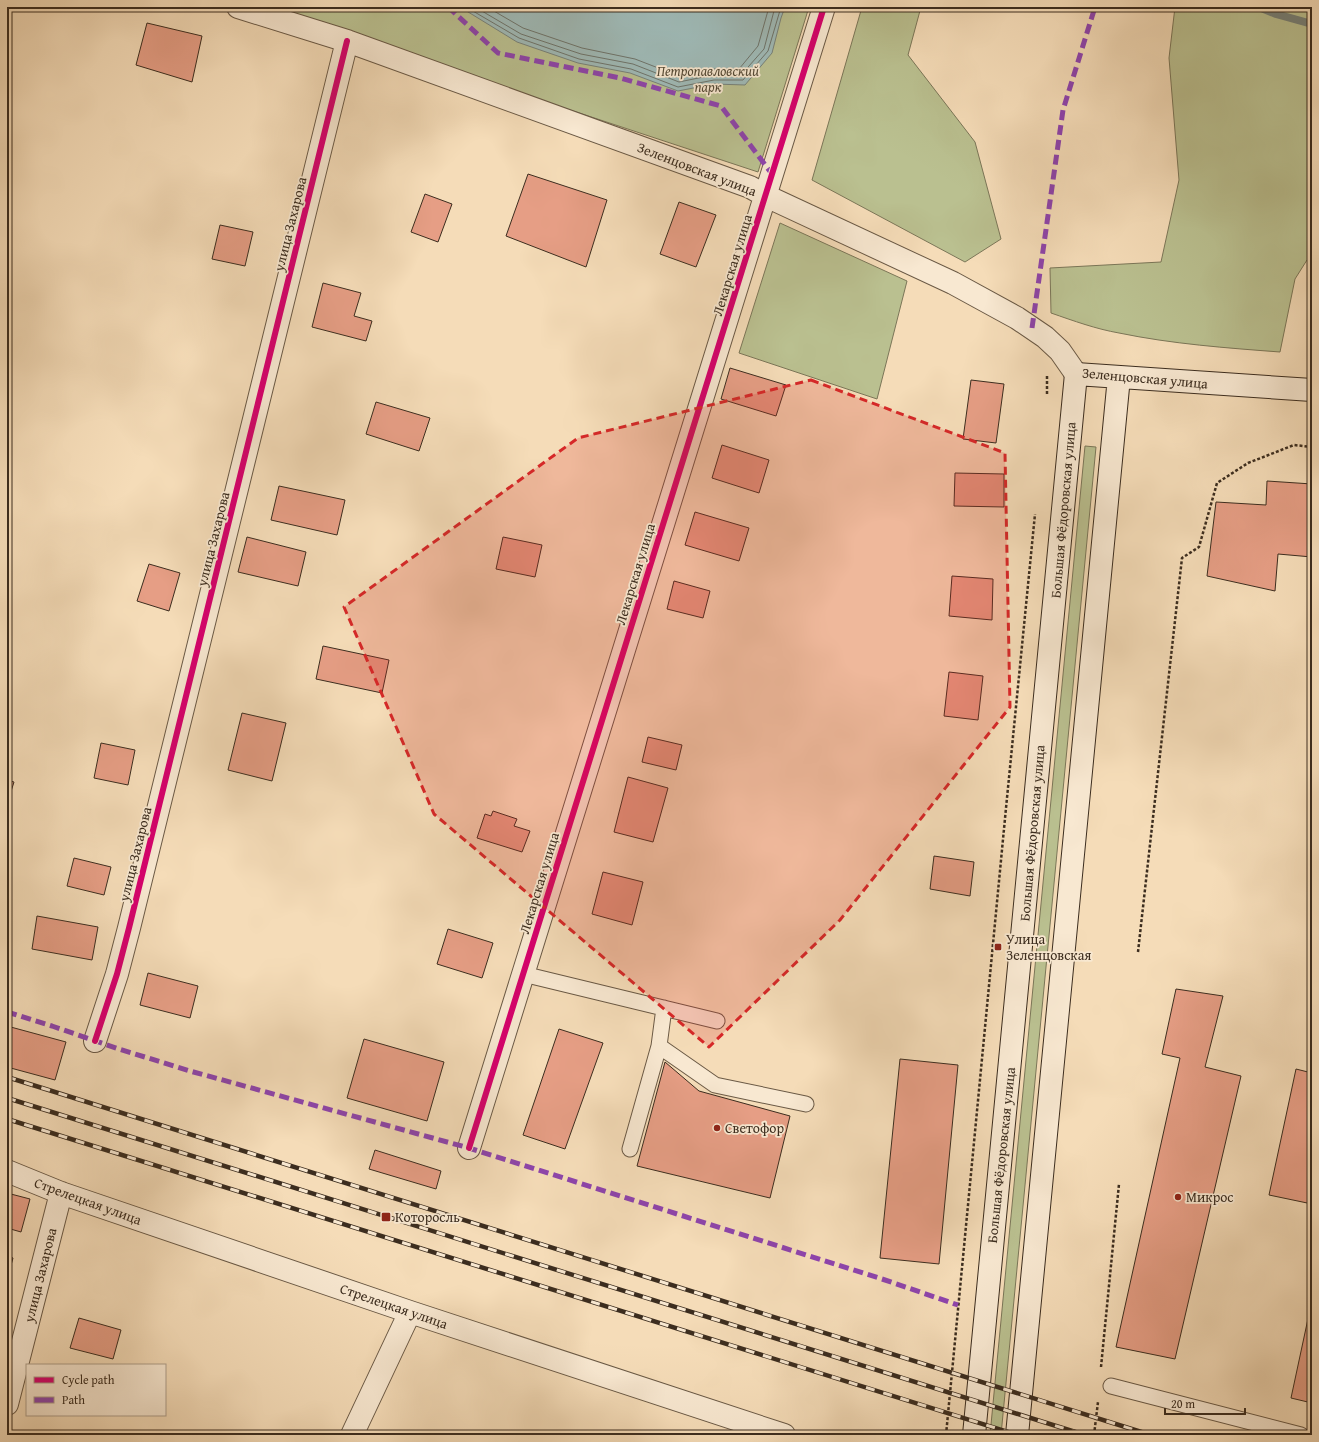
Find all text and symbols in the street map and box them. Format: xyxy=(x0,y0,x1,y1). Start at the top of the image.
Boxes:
park label: Петропавловский парк xyxy=(657,61,759,97)
street label: Зеленцовская улица xyxy=(634,137,760,201)
street label: улица Захарова xyxy=(268,174,311,274)
street label: Лекарская улица xyxy=(707,211,757,318)
street label: Зеленцовская улица xyxy=(1081,363,1209,393)
street label: Большая Фёдоровская улица xyxy=(1045,421,1081,599)
street label: улица Захарова xyxy=(191,489,234,589)
street label: Лекарская улица xyxy=(610,520,660,627)
street label: Большая Фёдоровская улица xyxy=(1014,744,1050,922)
street label: улица Захарова xyxy=(113,804,156,904)
street label: Лекарская улица xyxy=(514,829,564,936)
place label: Улица Зеленцовская xyxy=(1006,929,1091,965)
marker: Улица Зеленцовская xyxy=(993,942,1003,952)
street label: Большая Фёдоровская улица xyxy=(982,1066,1020,1244)
place label: Светофор xyxy=(725,1118,784,1138)
marker: Светофор xyxy=(712,1123,722,1133)
street label: Стрелецкая улица xyxy=(32,1172,145,1230)
place label: Микрос xyxy=(1186,1187,1234,1207)
marker: Микрос xyxy=(1173,1192,1183,1202)
place label: Которосль xyxy=(395,1207,460,1227)
marker: Которосль xyxy=(380,1211,392,1223)
street label: улица Захарова xyxy=(18,1225,61,1325)
street label: Стрелецкая улица xyxy=(337,1278,451,1334)
legend xyxy=(26,1364,166,1416)
text: Cycle path xyxy=(62,1371,115,1388)
scale bar xyxy=(1165,1390,1245,1416)
text: Path xyxy=(62,1391,85,1408)
text: 20 m xyxy=(1171,1395,1195,1412)

